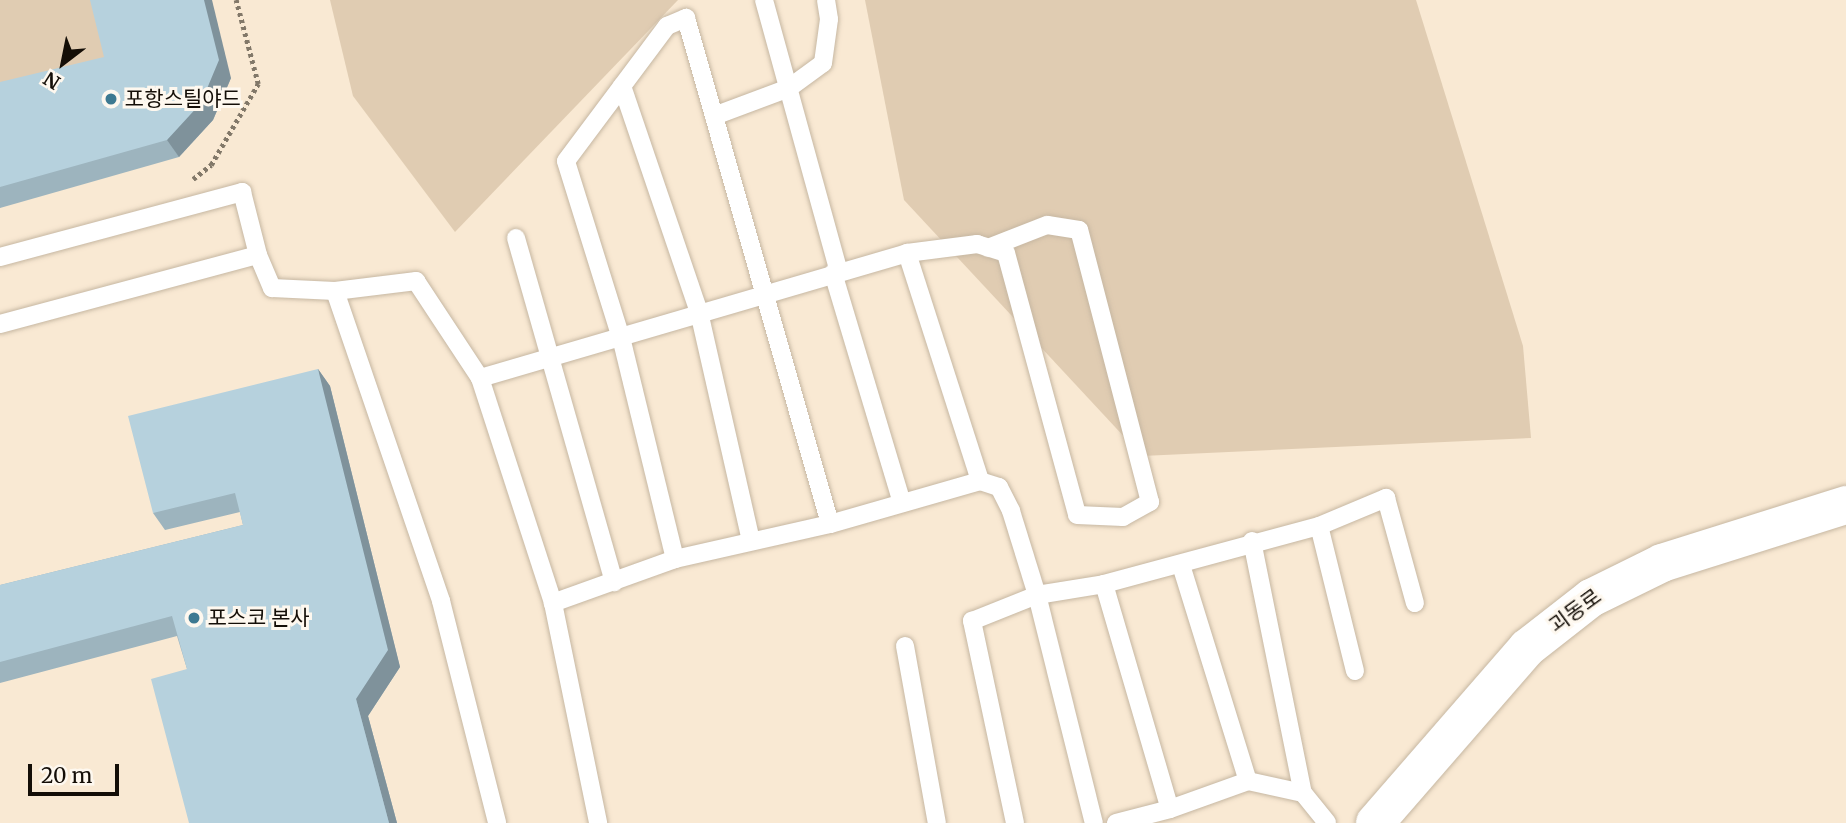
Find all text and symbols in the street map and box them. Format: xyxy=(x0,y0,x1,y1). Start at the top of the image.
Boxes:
north arrow xyxy=(28,28,98,98)
text: N xyxy=(39,67,65,95)
place label: 포항스틸야드 xyxy=(125,86,241,112)
marker: 포항스틸야드 xyxy=(103,91,119,107)
street label: 괴동로 xyxy=(1544,584,1606,638)
place label: 포스코 본사 xyxy=(208,605,310,631)
marker: 포스코 본사 xyxy=(186,610,202,626)
scale bar xyxy=(32,750,122,794)
text: 20 m xyxy=(41,762,92,789)

